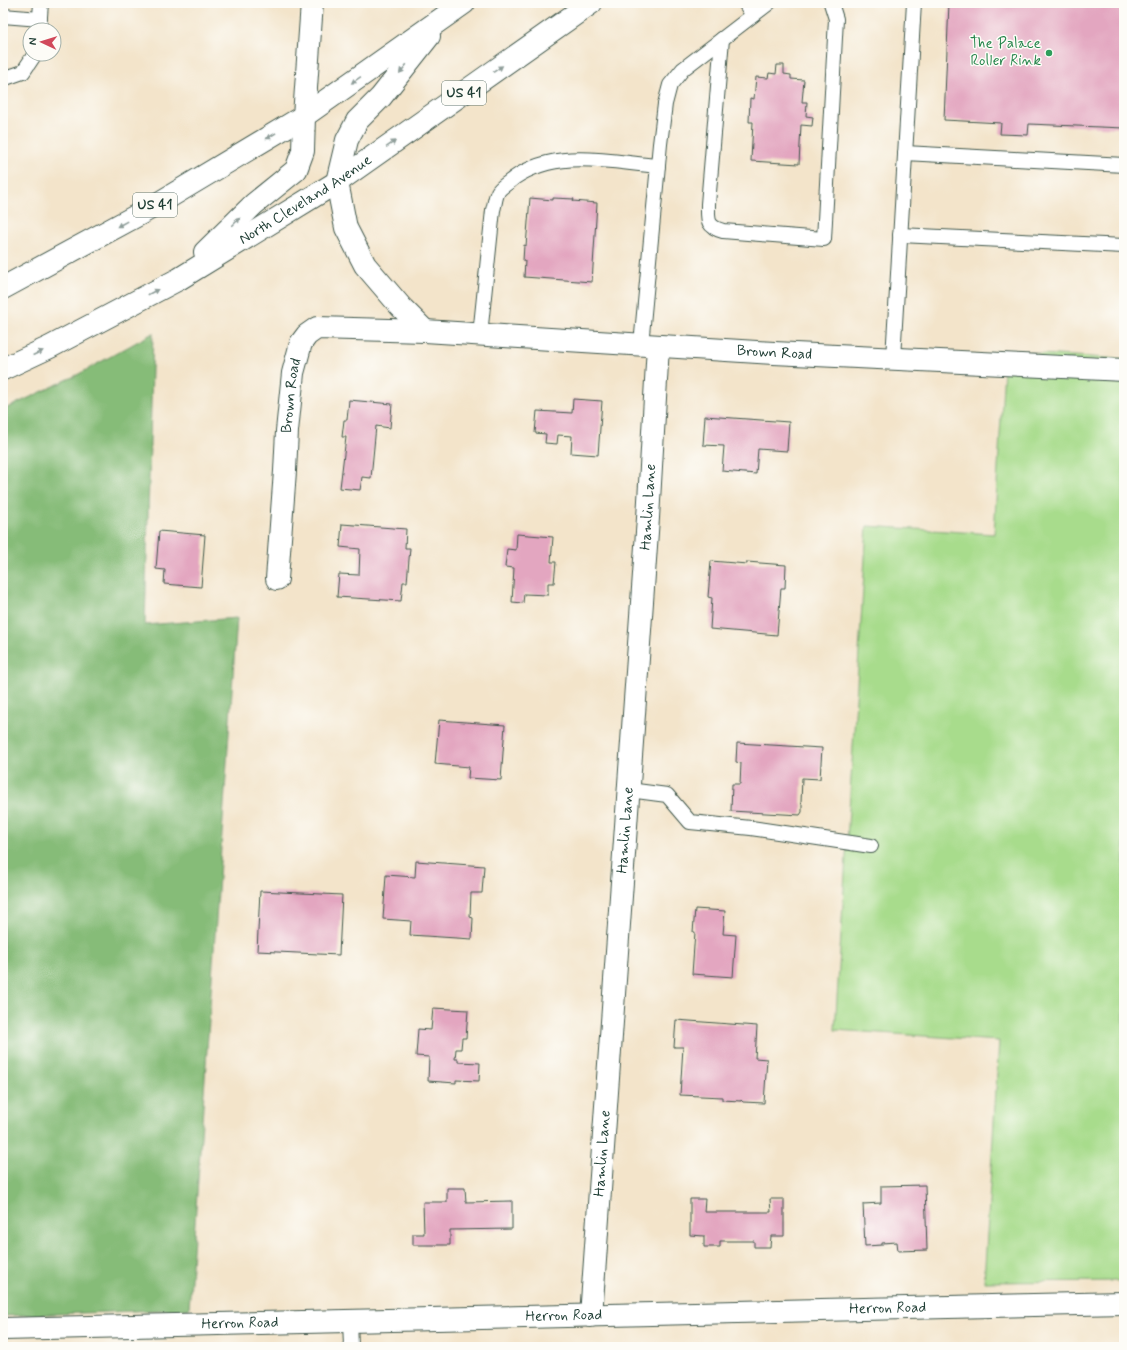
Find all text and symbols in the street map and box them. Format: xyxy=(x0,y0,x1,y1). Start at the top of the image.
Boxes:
north arrow xyxy=(22,22,62,62)
place label: The Palace Roller Rink xyxy=(970,34,1041,71)
text: N xyxy=(26,37,40,46)
marker: The Palace Roller Rink xyxy=(1044,48,1054,58)
one-way arrow xyxy=(399,63,408,74)
one-way arrow xyxy=(492,65,503,73)
one-way arrow xyxy=(351,76,362,84)
road number: US 41 xyxy=(442,81,486,105)
one-way arrow xyxy=(265,133,277,140)
one-way arrow xyxy=(386,140,397,148)
street label: North Cleveland Avenue xyxy=(235,150,376,250)
road number: US 41 xyxy=(133,193,177,217)
one-way arrow xyxy=(231,217,241,226)
one-way arrow xyxy=(116,220,128,227)
one-way arrow xyxy=(148,289,159,296)
street label: Brown Road xyxy=(736,341,813,365)
one-way arrow xyxy=(33,350,44,356)
street label: Brown Road xyxy=(277,356,307,434)
street label: Hamlin Lane xyxy=(636,463,661,551)
street label: Hamlin Lane xyxy=(613,786,639,874)
street label: Hamlin Lane xyxy=(590,1109,616,1197)
street label: Herron Road xyxy=(849,1298,927,1319)
street label: Herron Road xyxy=(525,1305,603,1327)
street label: Herron Road xyxy=(201,1313,279,1334)

